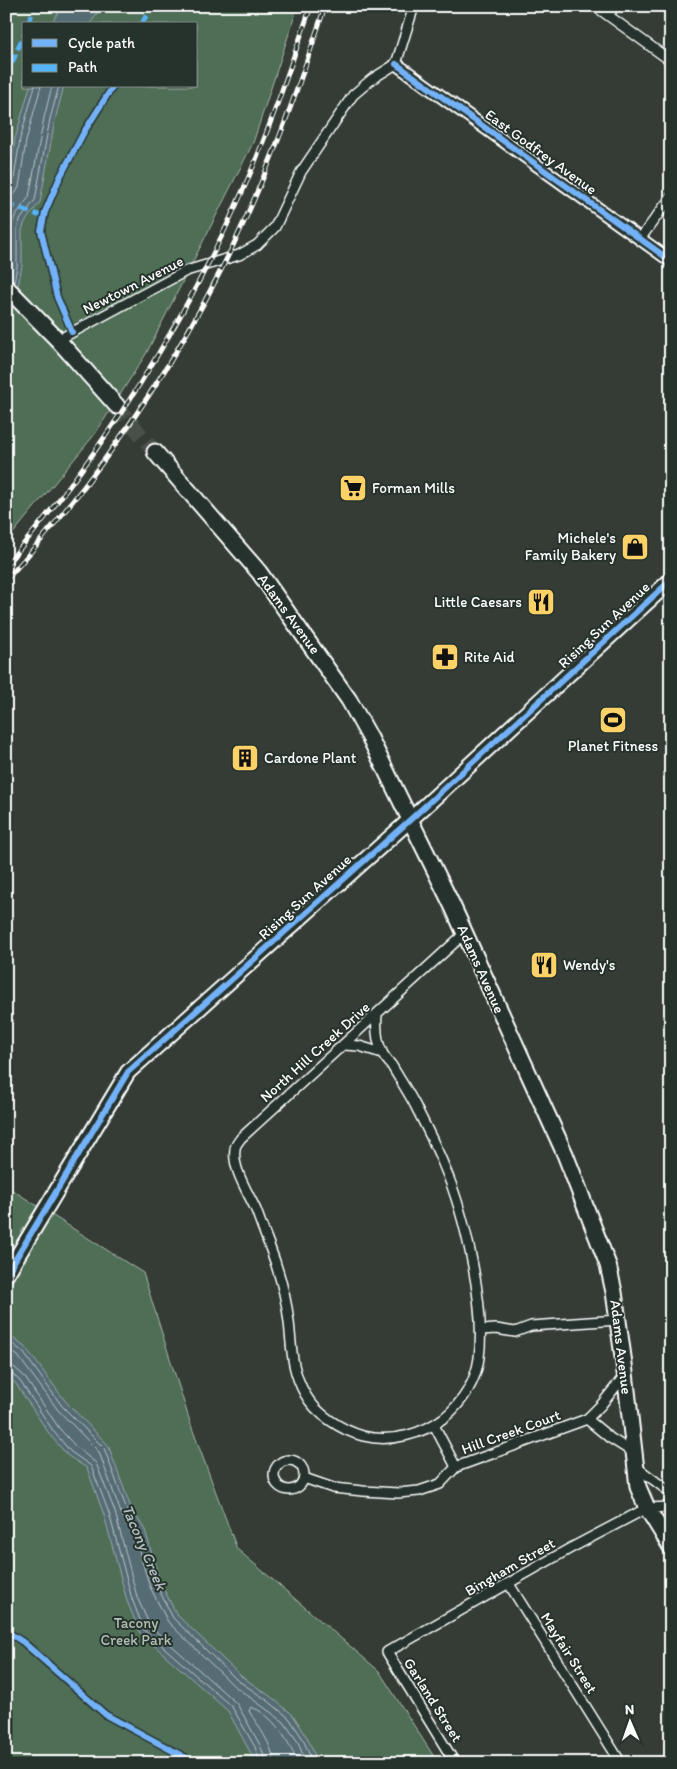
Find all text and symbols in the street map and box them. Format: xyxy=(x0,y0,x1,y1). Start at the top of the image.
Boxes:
legend xyxy=(22,22,198,88)
text: Cycle path xyxy=(68,34,135,52)
text: Path xyxy=(68,58,97,76)
street label: East Godfrey Avenue xyxy=(482,105,600,199)
street label: Newtown Avenue xyxy=(80,252,186,318)
supermarket icon: Forman Mills xyxy=(338,473,368,503)
place label: Forman Mills xyxy=(372,479,455,497)
place label: Michele's Family Bakery xyxy=(525,529,616,564)
shop icon: Michele's Family Bakery xyxy=(620,532,650,562)
street label: Adams Avenue xyxy=(254,570,324,658)
street label: Rising Sun Avenue xyxy=(554,578,654,672)
restaurant icon: Little Caesars xyxy=(526,587,556,617)
place label: Little Caesars xyxy=(434,593,522,611)
pharmacy icon: Rite Aid xyxy=(430,642,460,672)
place label: Rite Aid xyxy=(464,648,514,666)
sports icon: Planet Fitness xyxy=(598,705,628,735)
place label: Planet Fitness xyxy=(568,737,659,755)
building icon: Cardone Plant xyxy=(230,743,260,773)
place label: Cardone Plant xyxy=(264,749,357,767)
street label: Rising Sun Avenue xyxy=(255,851,355,943)
street label: Adams Avenue xyxy=(453,922,509,1016)
restaurant icon: Wendy's xyxy=(529,950,559,980)
place label: Wendy's xyxy=(563,956,616,974)
street label: North Hill Creek Drive xyxy=(256,998,374,1106)
street label: Adams Avenue xyxy=(606,1299,636,1395)
street label: Hill Creek Court xyxy=(459,1406,563,1458)
water label: Tacony Creek xyxy=(118,1502,171,1594)
street label: Bingham Street xyxy=(462,1534,559,1600)
street label: Mayfair Street xyxy=(537,1609,601,1697)
park label: Tacony Creek Park xyxy=(101,1614,172,1649)
street label: Garland Street xyxy=(400,1655,466,1746)
north arrow xyxy=(604,1696,654,1746)
text: N xyxy=(625,1701,635,1718)

